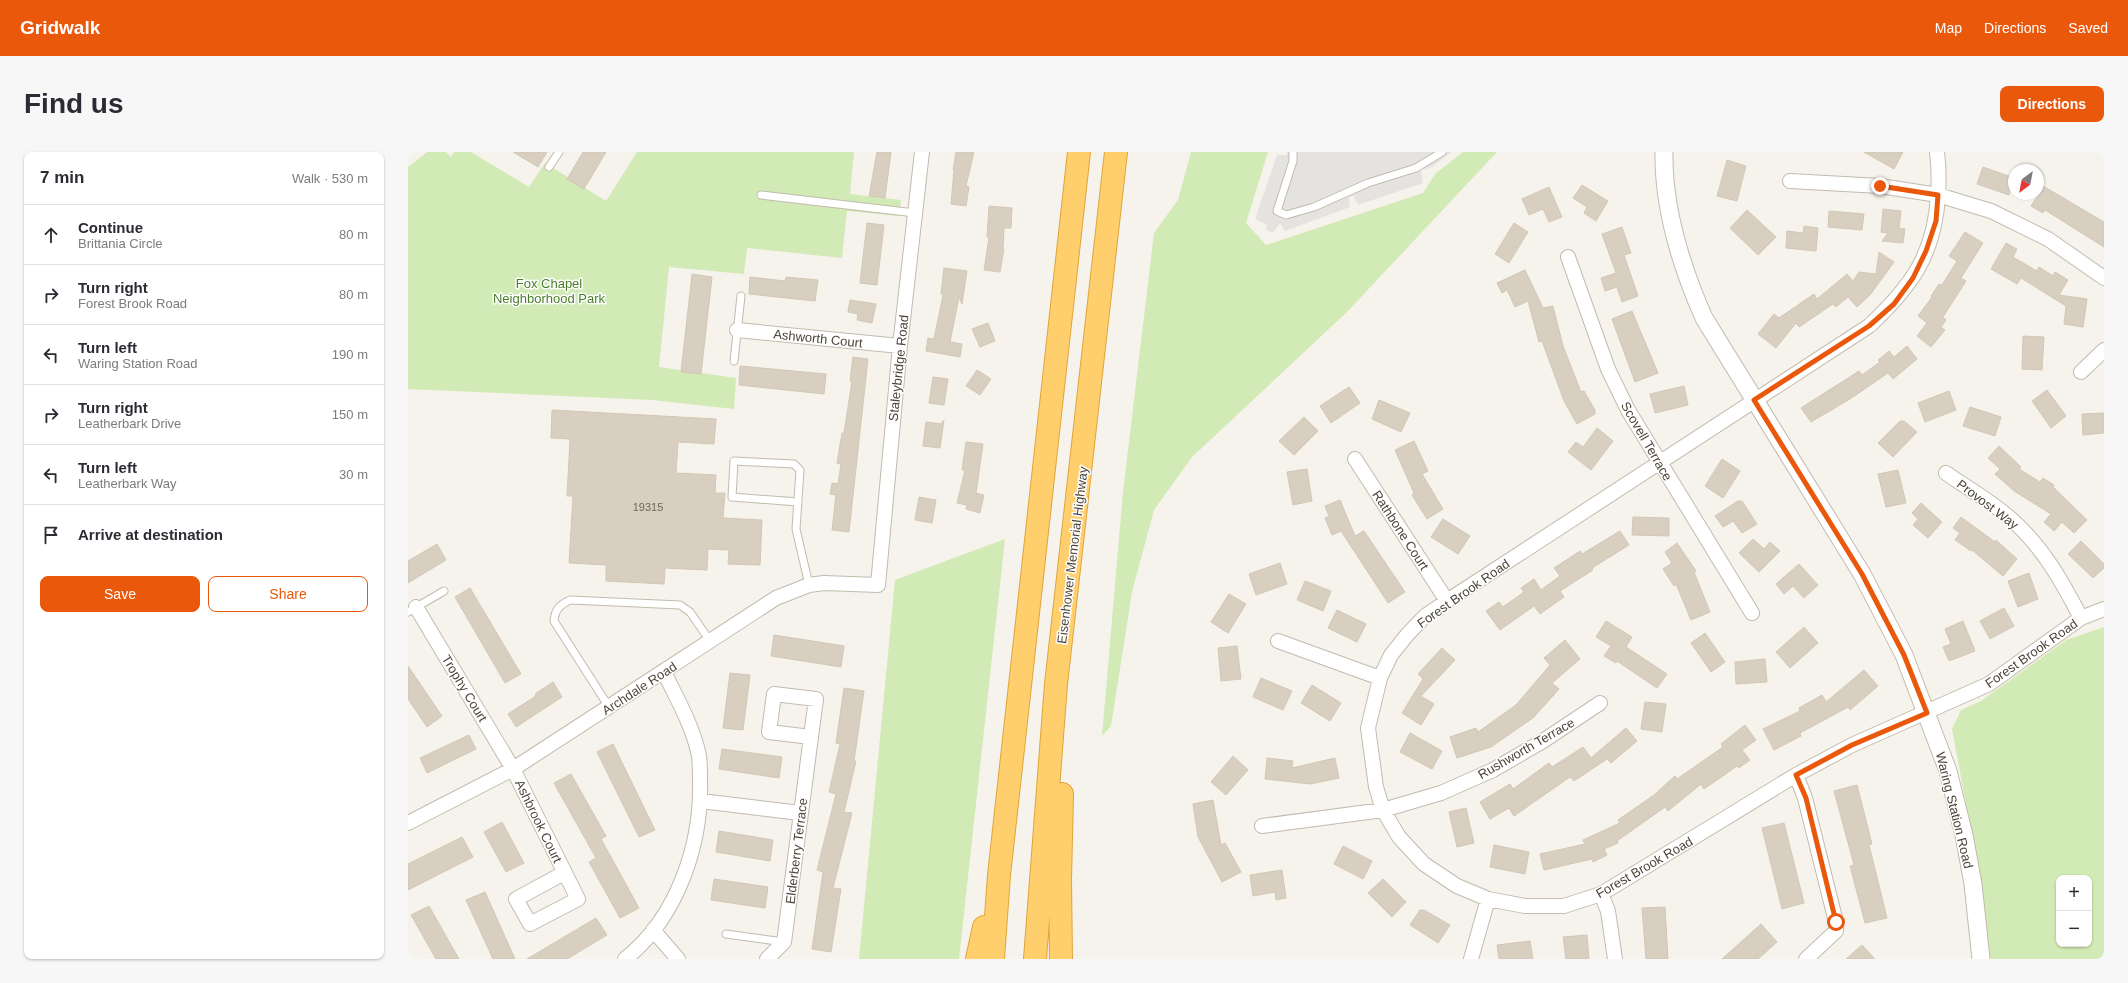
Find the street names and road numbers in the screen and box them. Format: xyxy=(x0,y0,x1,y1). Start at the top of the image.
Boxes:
street label: Staleybridge Road xyxy=(885,314,912,422)
street label: Ashworth Court xyxy=(773,326,864,351)
street label: Scovell Terrace xyxy=(1618,399,1675,483)
street label: Eisenhower Memorial Highway xyxy=(1054,465,1091,645)
street label: Provost Way xyxy=(1954,476,2022,533)
street label: Rathbone Court xyxy=(1369,488,1432,573)
street label: Forest Brook Road xyxy=(1414,556,1512,631)
street label: Forest Brook Road xyxy=(1982,616,2080,691)
street label: Trophy Court xyxy=(439,652,491,725)
street label: Archdale Road xyxy=(599,659,679,718)
street label: Rushworth Terrace xyxy=(1475,715,1577,782)
street label: Waring Station Road xyxy=(1933,750,1976,870)
street label: Ashbrook Court xyxy=(512,777,565,865)
street label: Elderberry Terrace xyxy=(783,797,810,905)
street label: Forest Brook Road xyxy=(1593,834,1695,901)

